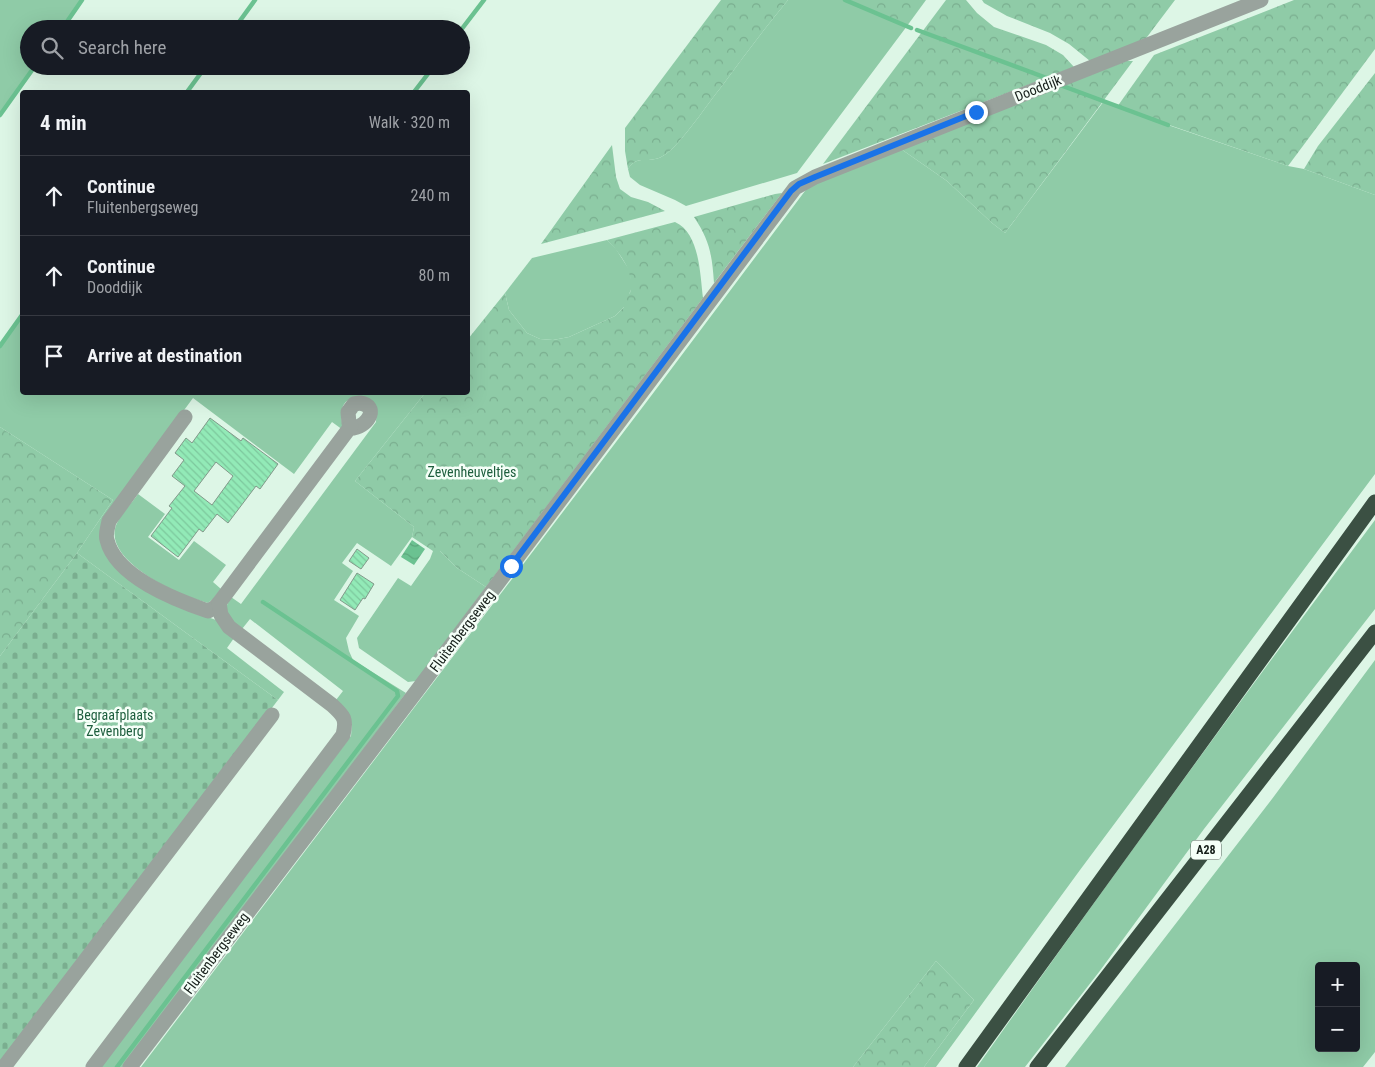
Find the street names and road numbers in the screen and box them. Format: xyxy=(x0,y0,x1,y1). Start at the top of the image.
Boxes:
street label: Dooddijk xyxy=(1012,71,1064,105)
street label: Fluitenbergseweg xyxy=(426,587,498,675)
road number: A28 xyxy=(1191,840,1221,860)
street label: Fluitenbergseweg xyxy=(180,909,252,997)

